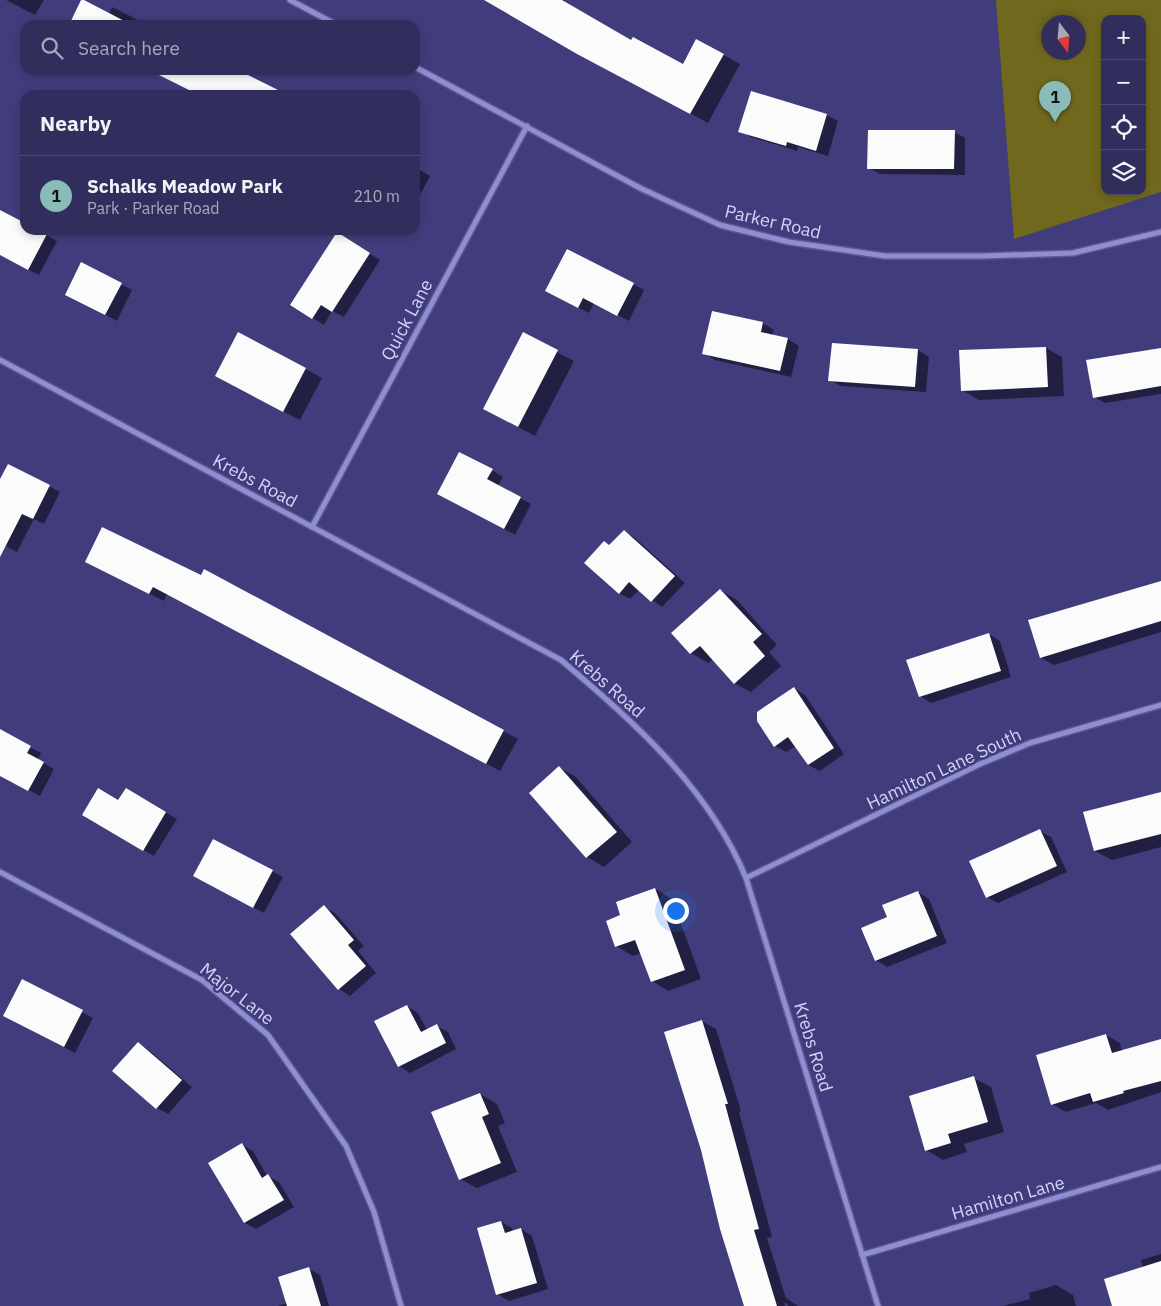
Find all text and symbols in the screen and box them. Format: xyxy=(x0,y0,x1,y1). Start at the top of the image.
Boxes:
north arrow xyxy=(1041,15,1086,60)
map controls xyxy=(1101,15,1146,195)
button: + xyxy=(1101,15,1146,60)
search box xyxy=(20,20,420,75)
icon: search xyxy=(38,34,66,62)
text: Search here xyxy=(78,36,180,60)
button: − xyxy=(1101,60,1146,105)
pin: 1 xyxy=(1039,81,1071,122)
button: locate xyxy=(1101,105,1146,150)
text: Nearby xyxy=(40,109,111,137)
button: layers xyxy=(1101,150,1146,195)
text: Schalks Meadow Park xyxy=(87,174,283,198)
text: 1 xyxy=(51,186,61,206)
text: 210 m xyxy=(353,186,400,206)
text: Park · Parker Road xyxy=(87,198,219,218)
street label: Parker Road xyxy=(723,199,824,244)
street label: Quick Lane xyxy=(376,275,438,364)
street label: Krebs Road xyxy=(209,449,301,512)
street label: Krebs Road xyxy=(565,645,650,723)
street label: Hamilton Lane South xyxy=(863,723,1025,815)
your location xyxy=(663,898,689,924)
street label: Major Lane xyxy=(195,957,279,1030)
street label: Krebs Road xyxy=(789,999,838,1094)
street label: Hamilton Lane xyxy=(949,1170,1067,1225)

